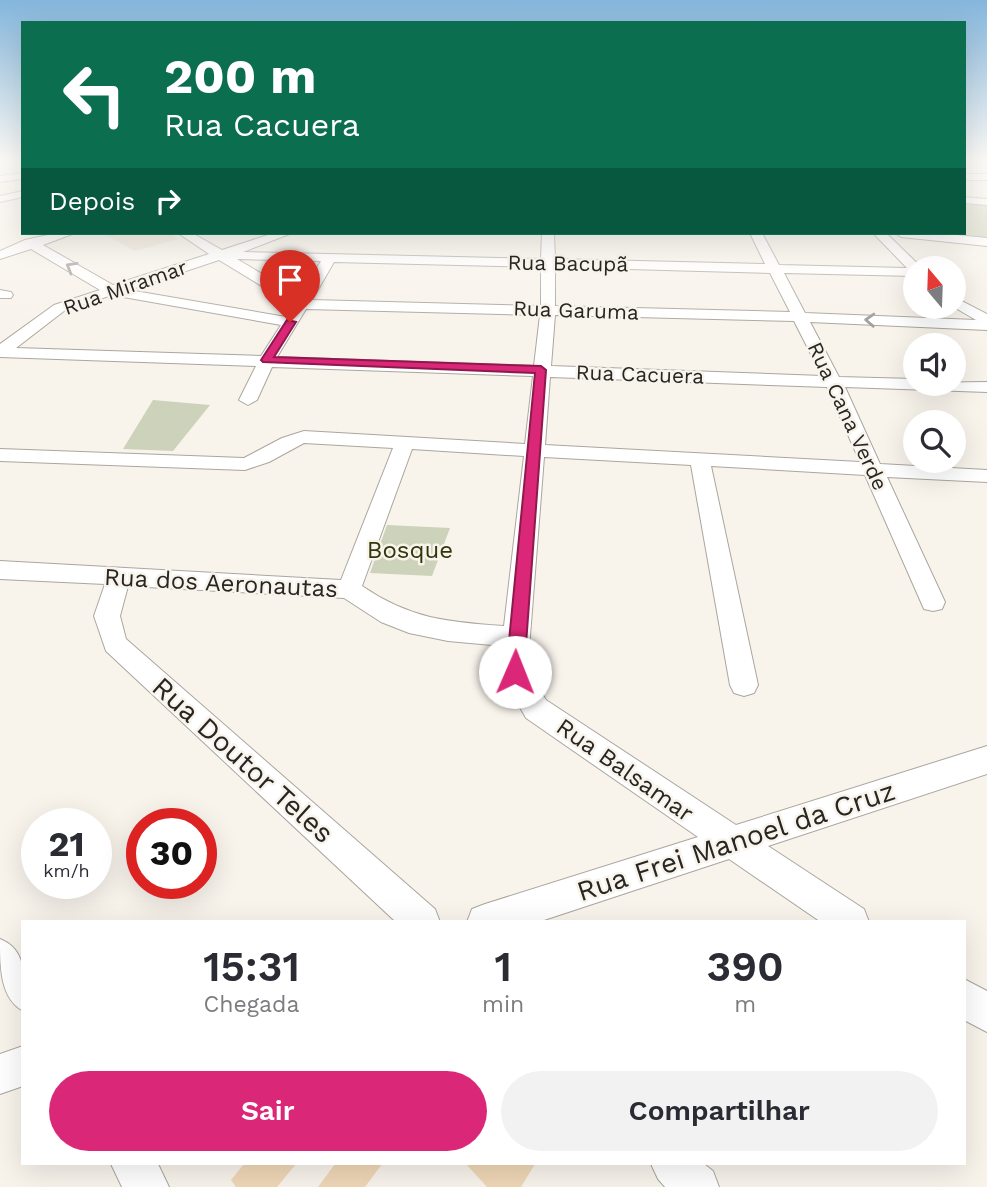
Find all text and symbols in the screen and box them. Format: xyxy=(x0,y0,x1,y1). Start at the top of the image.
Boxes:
text: 200 m xyxy=(164,47,316,105)
icon: left xyxy=(49,49,140,140)
text: Rua Cacuera xyxy=(164,106,360,144)
icon: right xyxy=(149,182,187,220)
text: Depois xyxy=(49,186,135,216)
street label: Rua Bacupã xyxy=(507,249,629,277)
pin xyxy=(260,250,320,322)
street label: Rua Miramar xyxy=(60,254,191,320)
north arrow xyxy=(903,256,966,318)
map controls xyxy=(903,256,966,473)
icon: arrive xyxy=(271,261,309,299)
one-way arrow xyxy=(66,262,79,275)
street label: Rua Garuma xyxy=(513,295,639,325)
one-way arrow xyxy=(864,312,875,327)
button: sound xyxy=(903,333,966,396)
street label: Rua Cana Verde xyxy=(803,338,893,494)
street label: Rua Cacuera xyxy=(575,359,705,389)
button: search xyxy=(903,410,966,473)
park label: Bosque xyxy=(367,536,453,564)
street label: Rua dos Aeronautas xyxy=(103,563,339,603)
position arrow xyxy=(478,635,552,709)
street label: Rua Doutor Teles xyxy=(146,670,340,850)
street label: Rua Balsamar xyxy=(551,712,699,828)
street label: Rua Frei Manoel da Cruz xyxy=(573,774,899,908)
speed limit sign: 30 xyxy=(126,808,217,899)
text: 21 xyxy=(49,823,84,865)
text: km/h xyxy=(43,860,90,881)
text: 15:31 xyxy=(203,942,300,991)
text: 1 xyxy=(494,942,512,991)
text: 390 xyxy=(706,942,784,991)
text: Chegada xyxy=(204,991,300,1018)
text: min xyxy=(482,991,524,1018)
text: m xyxy=(734,991,756,1018)
button: Sair xyxy=(49,1071,487,1151)
button: Compartilhar xyxy=(501,1071,938,1151)

